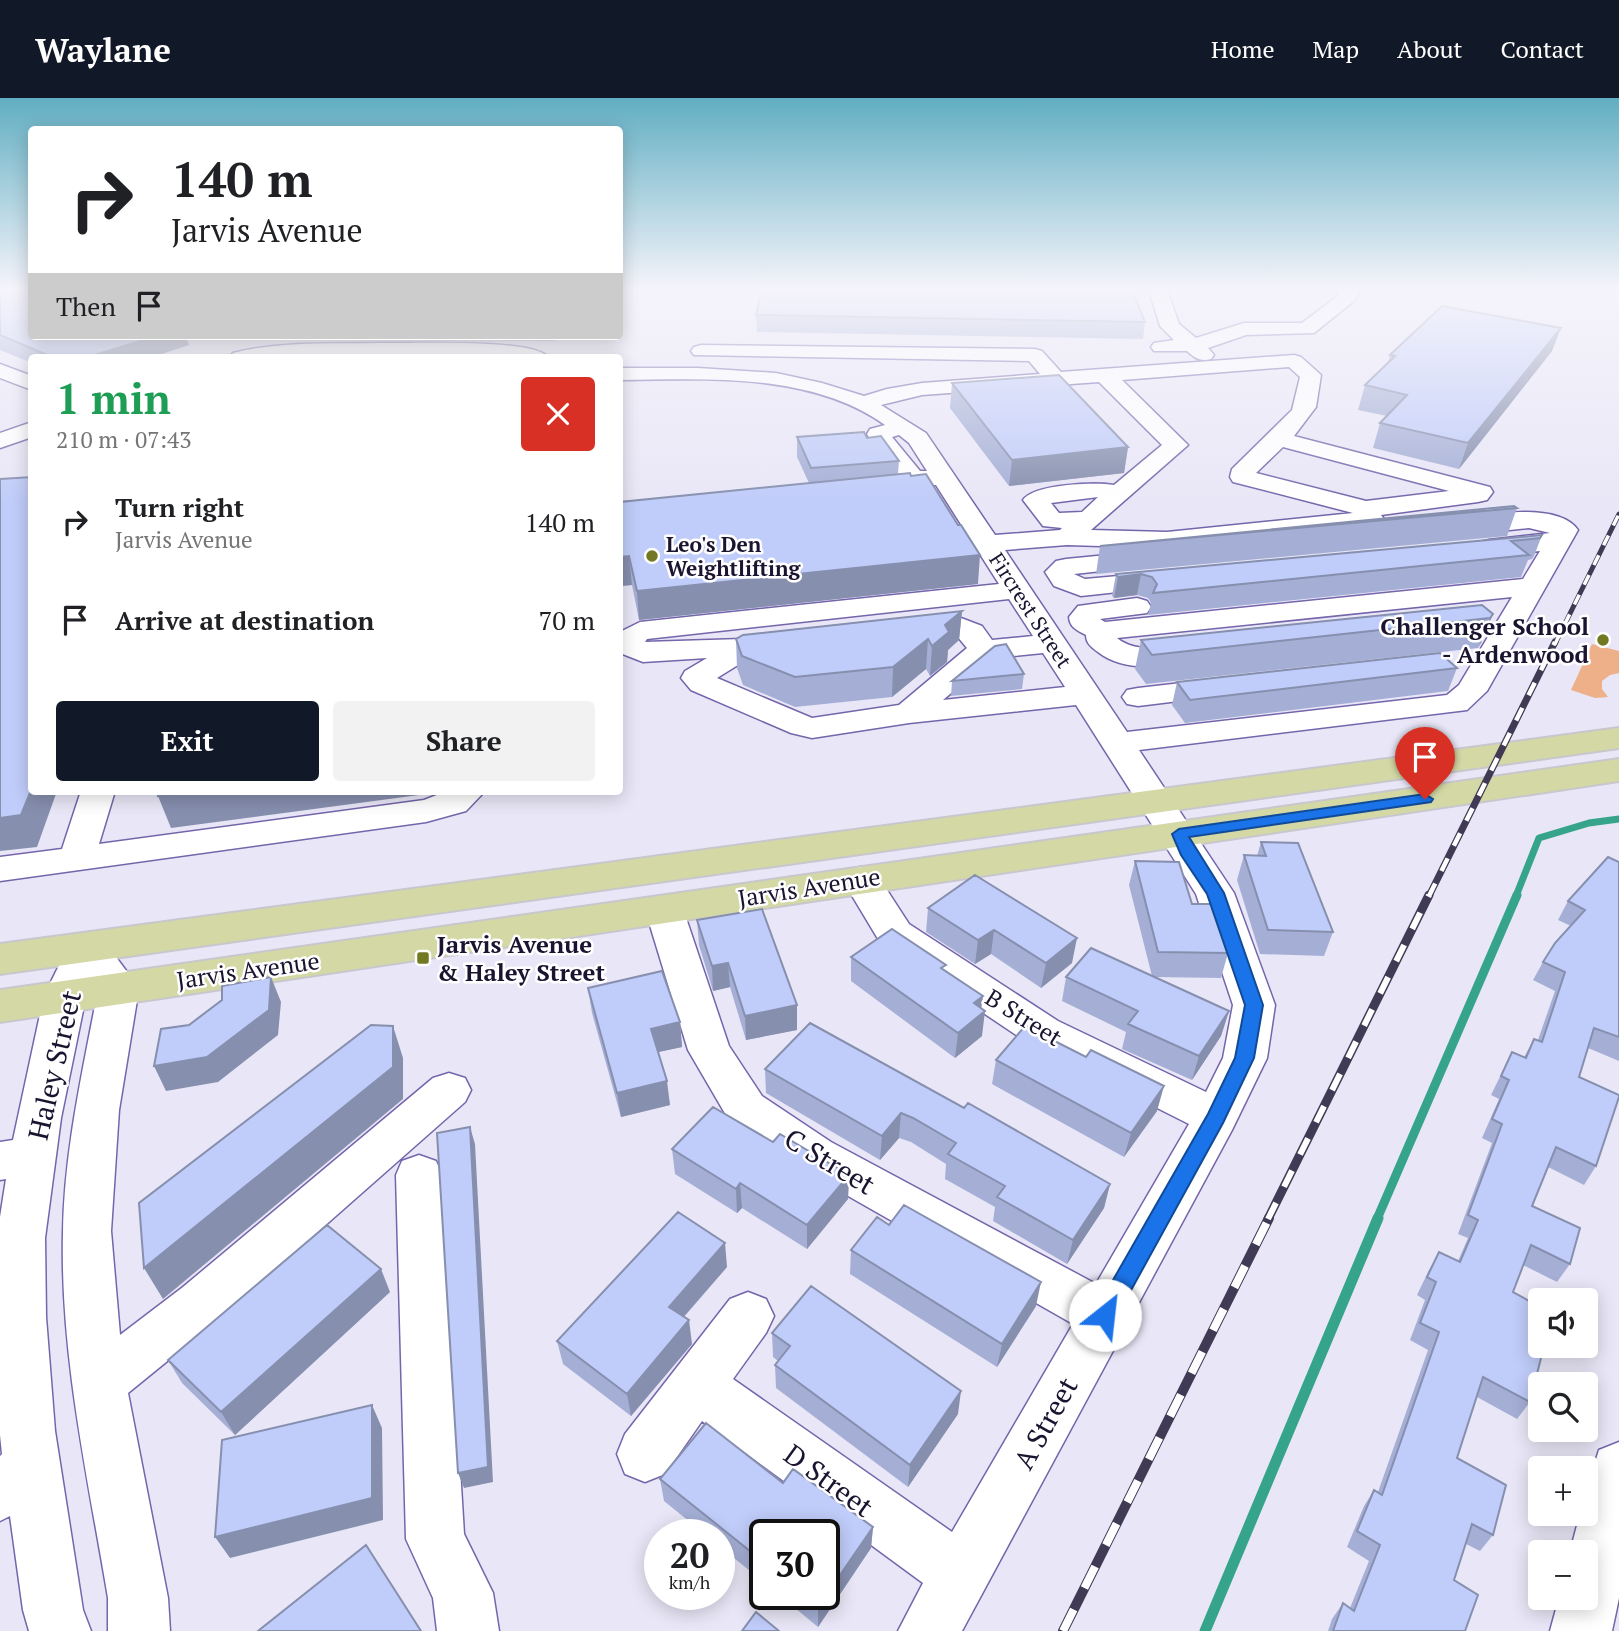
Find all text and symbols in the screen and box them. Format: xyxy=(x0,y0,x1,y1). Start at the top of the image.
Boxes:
text: Waylane xyxy=(35,28,171,71)
text: Home xyxy=(1211,33,1275,65)
text: Map xyxy=(1313,33,1359,65)
text: About xyxy=(1397,33,1463,65)
text: Contact xyxy=(1501,33,1584,65)
text: 140 m xyxy=(171,146,313,211)
icon: right xyxy=(56,154,147,245)
text: Jarvis Avenue xyxy=(171,209,363,251)
icon: arrive xyxy=(130,287,168,325)
text: Then xyxy=(56,289,116,323)
text: 1 min xyxy=(56,370,171,426)
button: close xyxy=(521,377,595,451)
text: 210 m · 07:43 xyxy=(56,424,191,455)
text: Turn right xyxy=(115,490,244,524)
icon: right xyxy=(56,503,94,541)
text: 140 m xyxy=(525,505,595,539)
text: Jarvis Avenue xyxy=(115,524,253,555)
place label: Leo's Den Weightlifting xyxy=(666,530,801,582)
street label: Fircrest Street xyxy=(983,547,1079,673)
marker: Leo's Den Weightlifting xyxy=(644,548,660,564)
icon: arrive xyxy=(56,601,94,639)
text: Arrive at destination xyxy=(115,603,374,637)
text: 70 m xyxy=(539,603,595,637)
place label: Challenger School - Ardenwood xyxy=(1380,610,1590,670)
marker: Challenger School - Ardenwood xyxy=(1595,632,1611,648)
button: Exit xyxy=(56,701,319,781)
button: Share xyxy=(333,701,595,781)
pin xyxy=(1395,727,1455,799)
icon: arrive xyxy=(1406,738,1444,776)
street label: Jarvis Avenue xyxy=(736,860,882,914)
place label: Jarvis Avenue & Haley Street xyxy=(437,928,605,988)
street label: Jarvis Avenue xyxy=(175,944,321,996)
marker: Jarvis Avenue & Haley Street xyxy=(415,950,431,966)
street label: B Street xyxy=(980,981,1068,1053)
street label: Haley Street xyxy=(19,986,89,1143)
street label: C Street xyxy=(778,1120,883,1203)
position arrow xyxy=(1068,1278,1142,1352)
map controls xyxy=(1528,1288,1598,1610)
button: sound xyxy=(1528,1288,1598,1358)
street label: A Street xyxy=(1005,1370,1086,1476)
button: search xyxy=(1528,1372,1598,1442)
street label: D Street xyxy=(777,1435,881,1525)
button: + xyxy=(1528,1456,1598,1526)
speed limit sign: 30 xyxy=(749,1519,840,1610)
text: 20 xyxy=(670,1532,709,1578)
button: − xyxy=(1528,1540,1598,1610)
text: km/h xyxy=(669,1570,710,1594)

